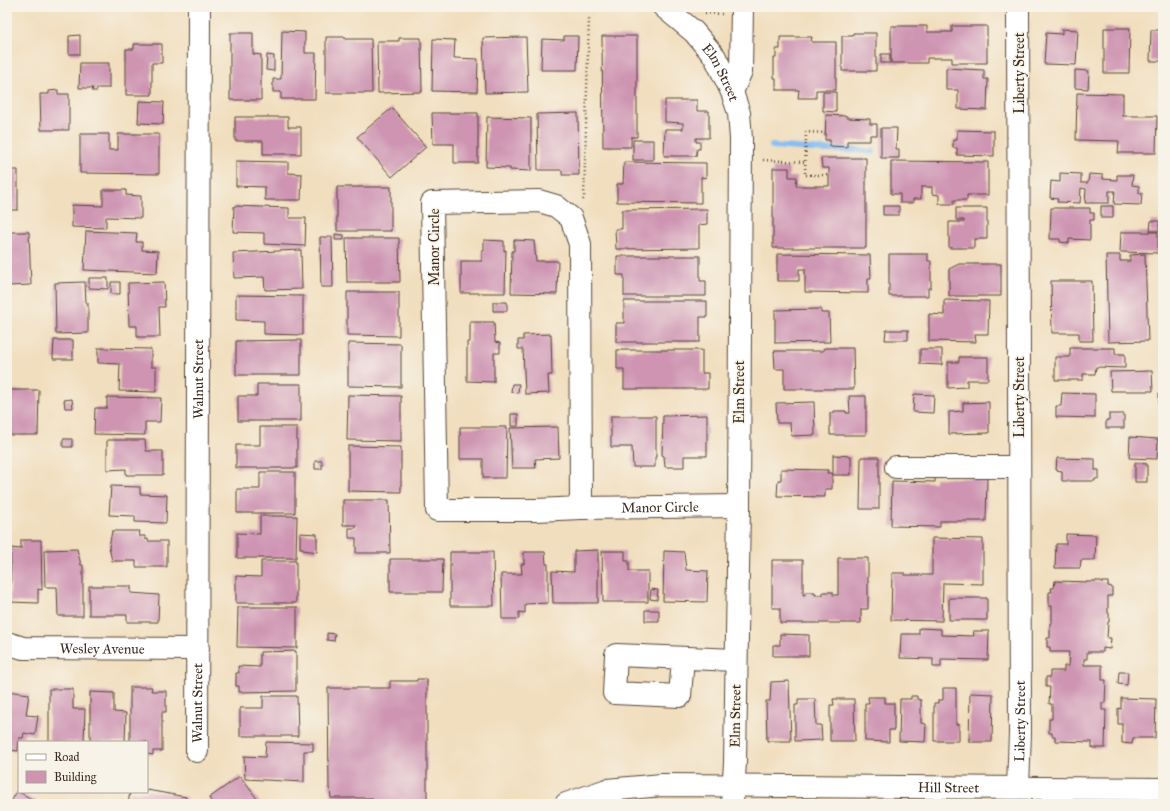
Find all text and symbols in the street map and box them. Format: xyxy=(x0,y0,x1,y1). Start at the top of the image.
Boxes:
street label: Liberty Street xyxy=(1011,32,1028,114)
street label: Elm Street xyxy=(698,40,742,104)
street label: Manor Circle xyxy=(426,208,443,286)
street label: Walnut Street xyxy=(190,339,207,419)
street label: Liberty Street xyxy=(1011,356,1028,438)
street label: Elm Street xyxy=(731,360,748,424)
street label: Manor Circle xyxy=(621,499,699,516)
street label: Wesley Avenue xyxy=(60,640,145,658)
street label: Walnut Street xyxy=(189,663,206,743)
street label: Liberty Street xyxy=(1011,680,1029,762)
street label: Elm Street xyxy=(726,684,745,748)
legend xyxy=(18,741,148,793)
text: Road xyxy=(54,750,80,764)
text: Building xyxy=(54,770,97,785)
street label: Hill Street xyxy=(918,779,979,797)

